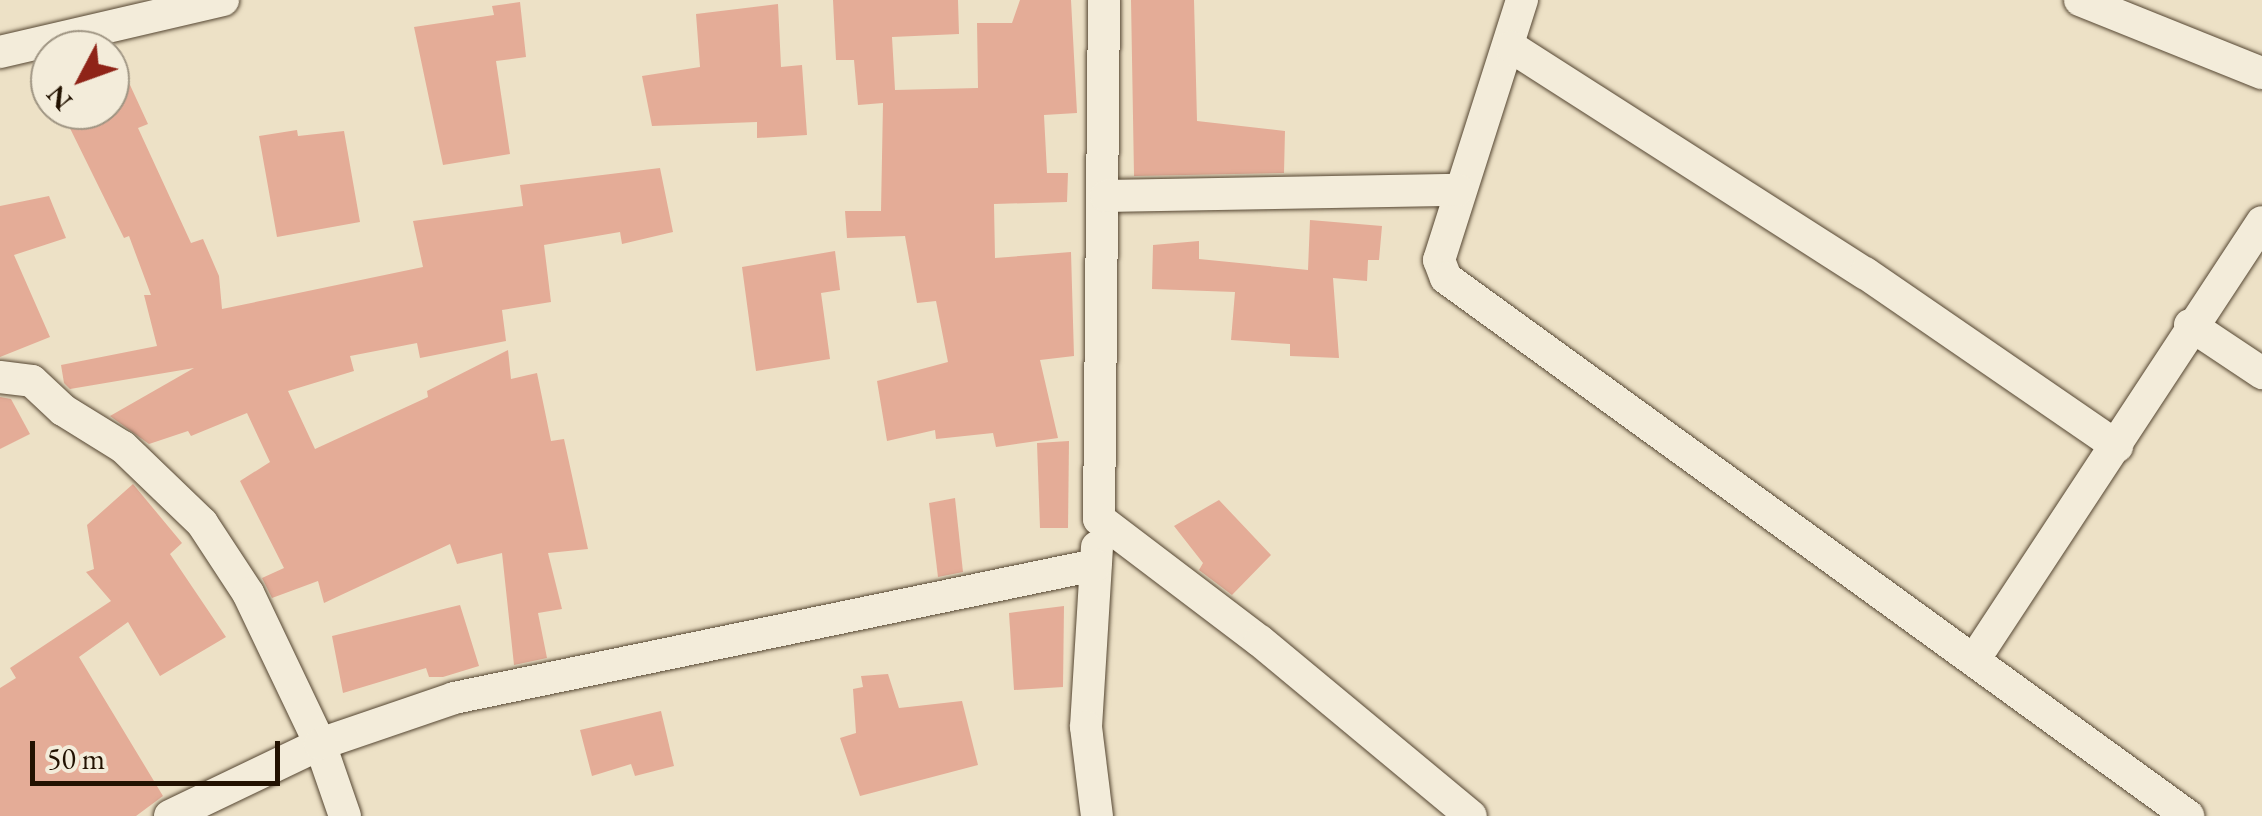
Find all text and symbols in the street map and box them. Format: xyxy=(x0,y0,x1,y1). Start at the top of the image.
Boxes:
north arrow xyxy=(30,30,130,130)
text: N xyxy=(38,78,80,119)
scale bar xyxy=(35,721,285,783)
text: 50 m xyxy=(47,739,105,778)

